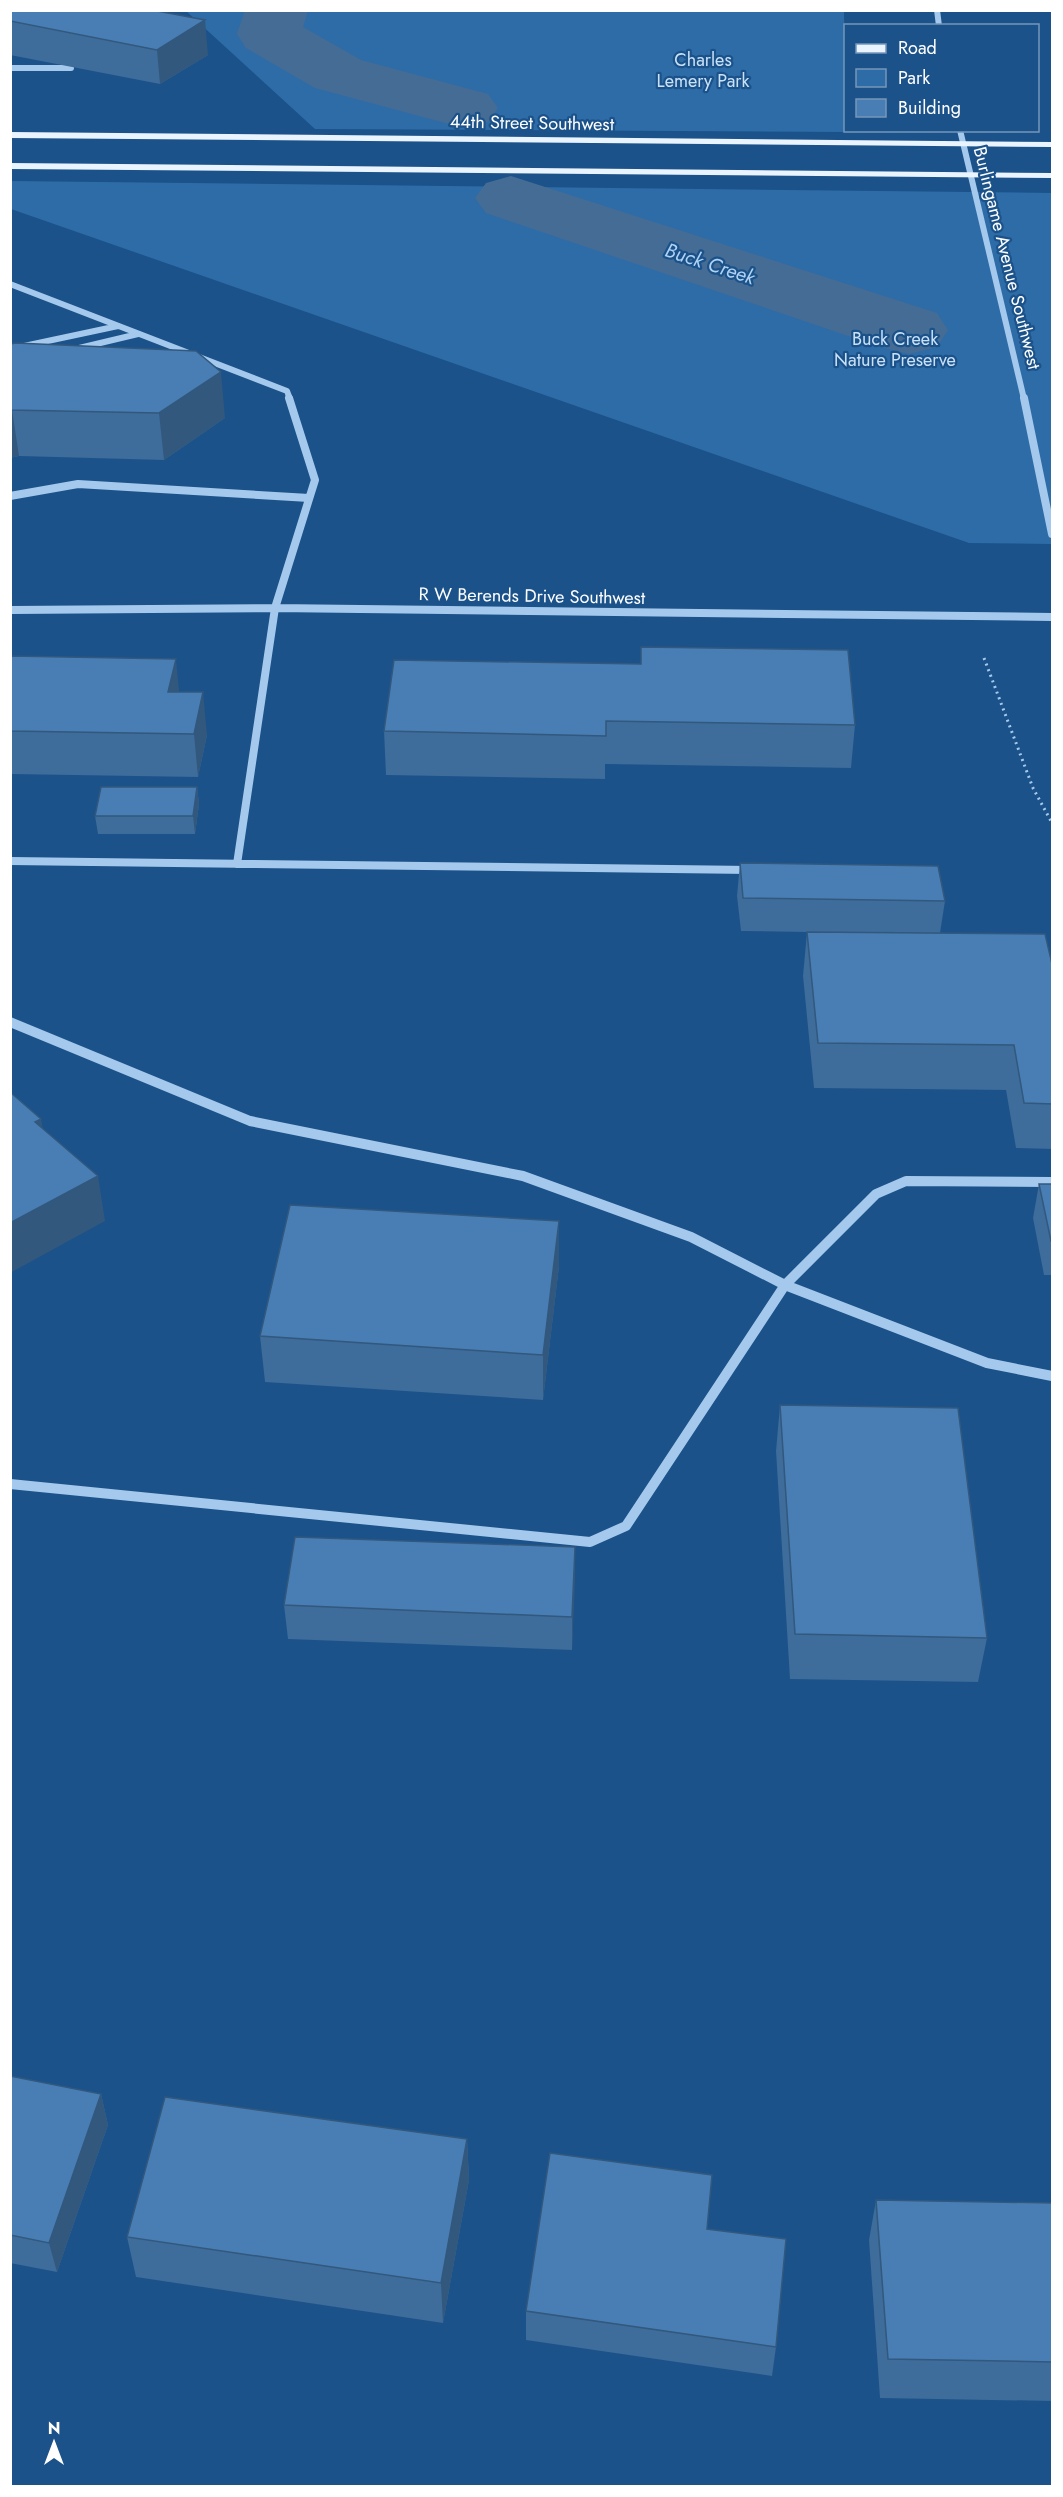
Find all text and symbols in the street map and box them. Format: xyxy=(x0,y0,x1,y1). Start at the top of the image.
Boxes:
legend xyxy=(844,24,1039,132)
text: Road xyxy=(898,35,937,61)
park label: Charles Lemery Park xyxy=(657,47,749,94)
text: Park xyxy=(898,65,930,91)
text: Building xyxy=(898,95,961,121)
street label: 44th Street Southwest xyxy=(450,109,615,137)
street label: Burlingame Avenue Southwest xyxy=(967,144,1047,373)
water label: Buck Creek xyxy=(661,236,760,293)
park label: Buck Creek Nature Preserve xyxy=(834,326,956,373)
street label: R W Berends Drive Southwest xyxy=(418,581,646,611)
north arrow xyxy=(24,2413,84,2473)
text: N xyxy=(48,2417,60,2440)

